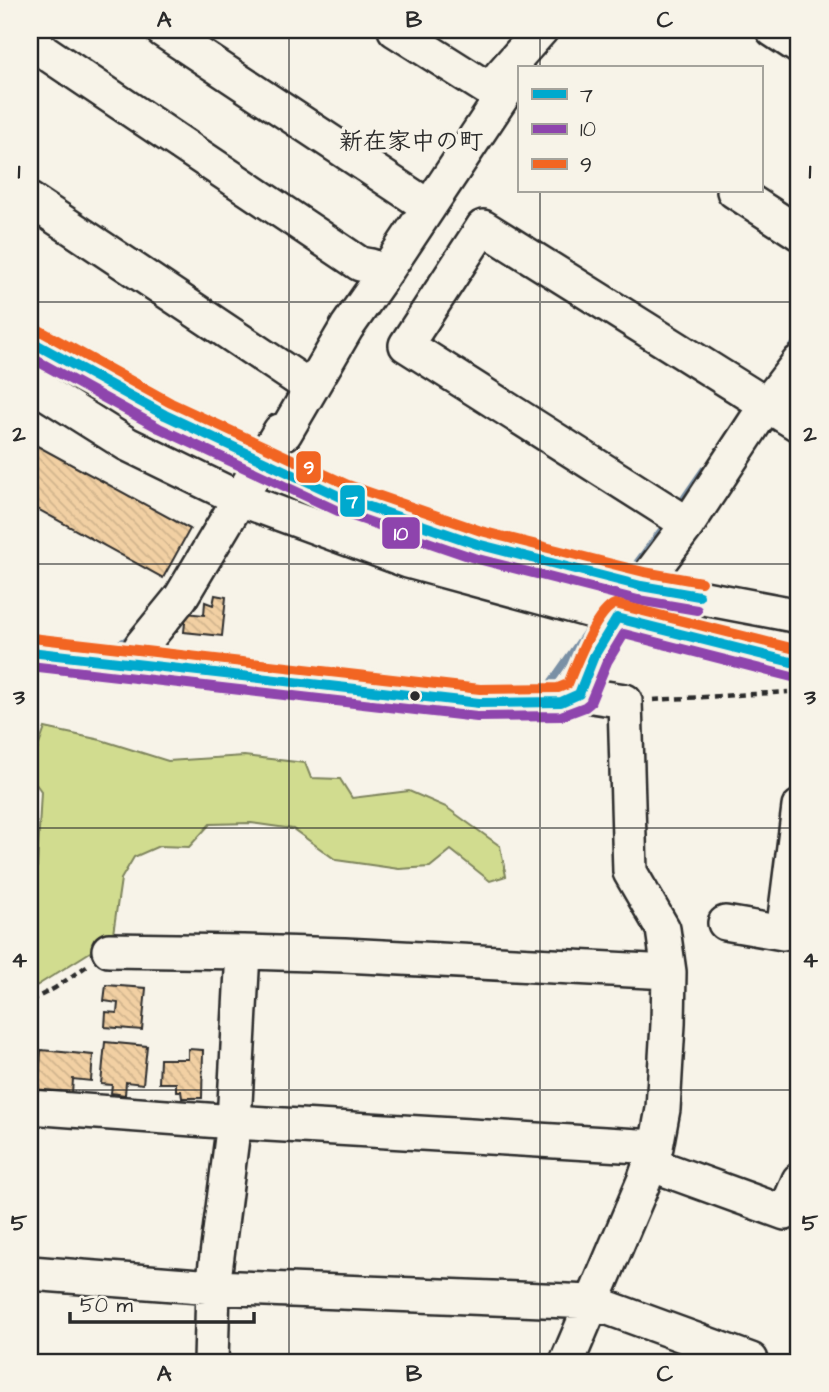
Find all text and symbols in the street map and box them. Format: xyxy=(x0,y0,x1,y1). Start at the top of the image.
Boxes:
text: A xyxy=(157,4,172,36)
text: B xyxy=(406,4,423,36)
text: C xyxy=(657,4,674,36)
legend xyxy=(518,66,762,192)
text: 7 xyxy=(580,81,593,110)
text: 10 xyxy=(580,115,596,144)
district label: 新在家中の町 xyxy=(339,125,483,159)
text: 9 xyxy=(580,151,592,180)
text: 1 xyxy=(18,155,21,187)
text: 1 xyxy=(809,155,812,187)
text: 2 xyxy=(11,418,26,450)
text: 2 xyxy=(802,418,817,450)
line badge: 9 xyxy=(295,450,322,484)
text: 9 xyxy=(304,455,315,482)
line badge: 7 xyxy=(339,484,366,518)
text: 7 xyxy=(345,489,358,516)
line badge: 10 xyxy=(381,516,421,550)
text: 10 xyxy=(394,521,408,548)
text: 3 xyxy=(12,681,25,713)
text: 3 xyxy=(803,681,816,713)
unlabelled marker xyxy=(408,689,422,703)
text: 4 xyxy=(11,944,27,976)
text: 4 xyxy=(802,944,818,976)
text: 5 xyxy=(11,1207,28,1239)
text: 5 xyxy=(802,1207,819,1239)
scale bar xyxy=(70,1280,254,1324)
text: 50 m xyxy=(80,1291,134,1320)
text: A xyxy=(157,1358,172,1390)
text: B xyxy=(406,1358,423,1390)
text: C xyxy=(657,1358,674,1390)

